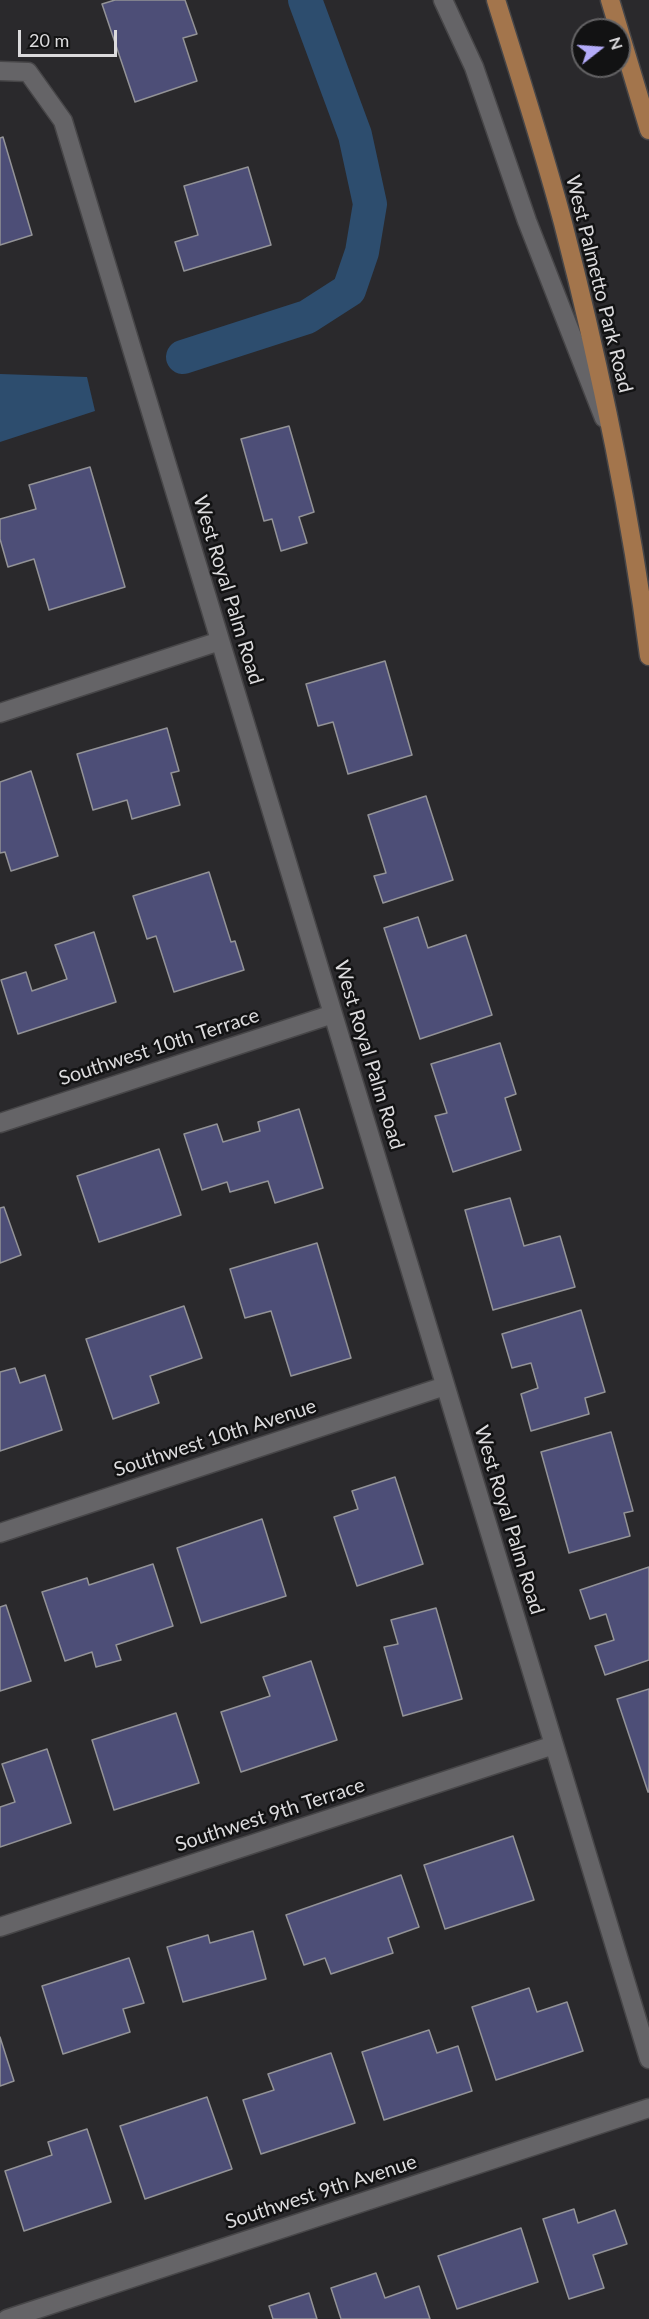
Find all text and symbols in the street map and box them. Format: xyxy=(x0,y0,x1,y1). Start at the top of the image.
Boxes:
scale bar xyxy=(21,18,120,56)
north arrow xyxy=(571,18,631,78)
text: 20 m xyxy=(29,29,69,51)
text: N xyxy=(606,34,628,52)
street label: West Palmetto Park Road xyxy=(560,173,638,395)
street label: West Royal Palm Road xyxy=(188,493,268,687)
street label: West Royal Palm Road xyxy=(329,958,409,1152)
street label: Southwest 10th Terrace xyxy=(56,1003,262,1091)
street label: Southwest 10th Avenue xyxy=(111,1394,319,1482)
street label: West Royal Palm Road xyxy=(469,1423,549,1617)
street label: Southwest 9th Terrace xyxy=(172,1773,368,1857)
street label: Southwest 9th Avenue xyxy=(222,2150,420,2234)

